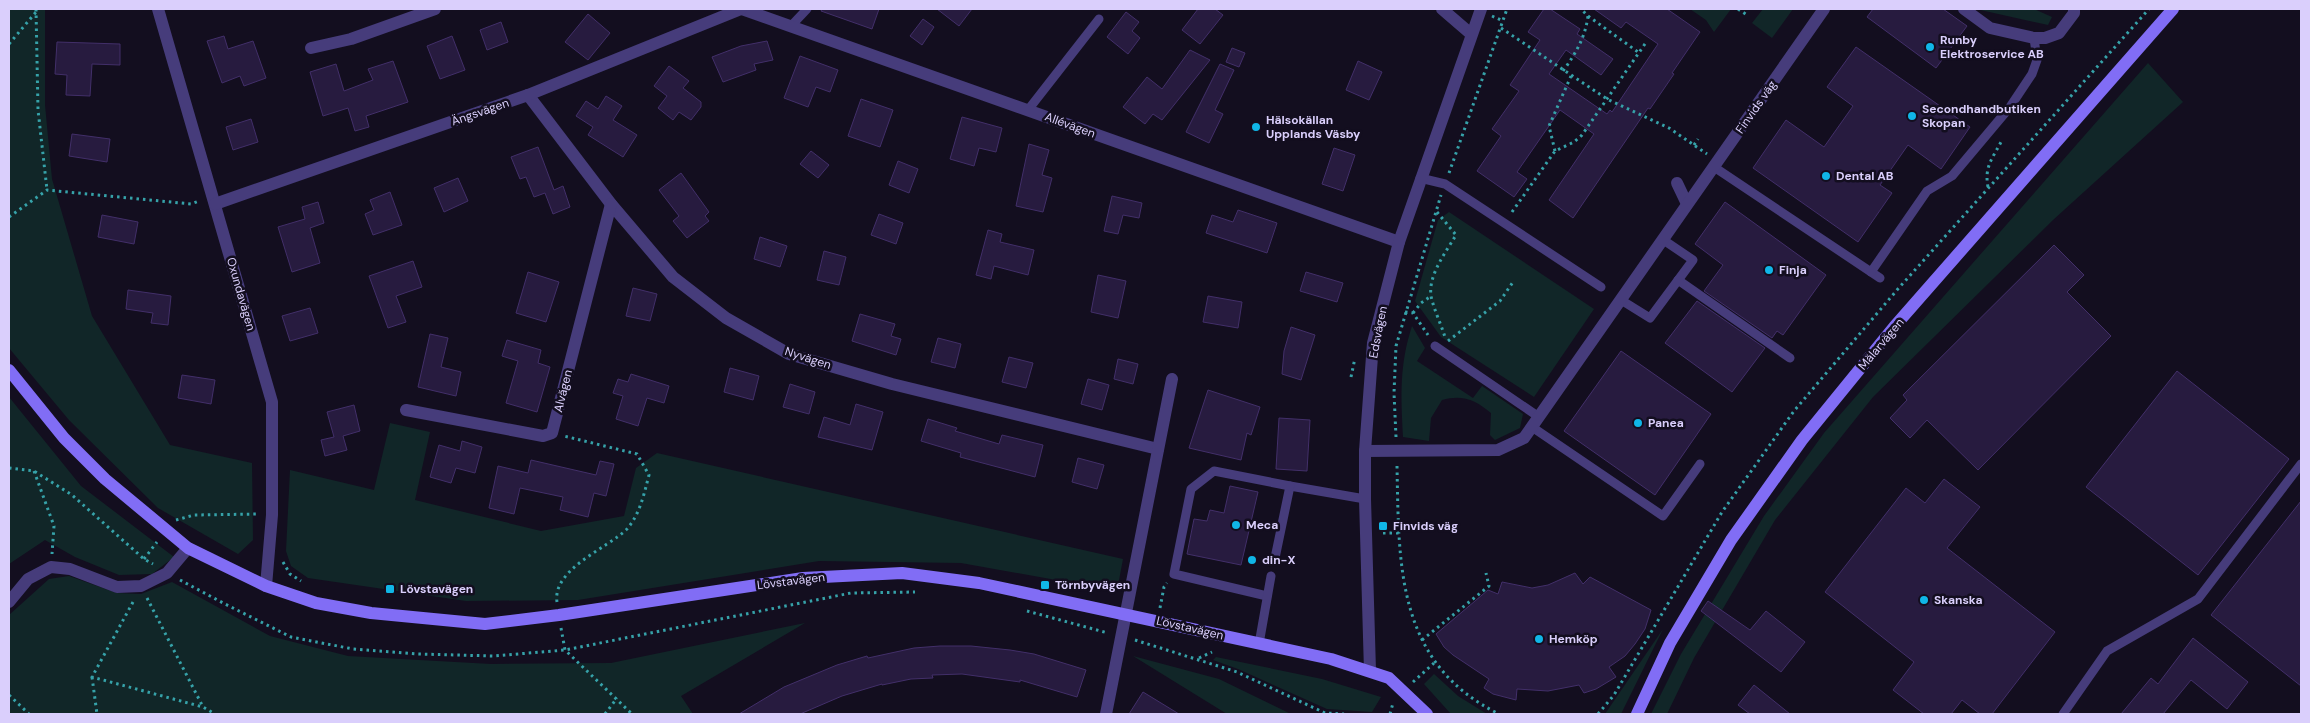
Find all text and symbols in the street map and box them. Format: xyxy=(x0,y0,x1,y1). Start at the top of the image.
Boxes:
place label: Runby Elektroservice AB xyxy=(1940,32,2044,62)
marker: Runby Elektroservice AB xyxy=(1924,41,1936,53)
street label: Finvids väg xyxy=(1732,77,1780,137)
street label: Ängsvägen xyxy=(449,95,511,129)
place label: Secondhandbutiken Skopan xyxy=(1922,101,2041,131)
street label: Allévägen xyxy=(1043,108,1098,142)
marker: Secondhandbutiken Skopan xyxy=(1906,110,1918,122)
place label: Hälsokällan Upplands Väsby xyxy=(1266,112,1361,142)
marker: Hälsokällan Upplands Väsby xyxy=(1250,121,1262,133)
place label: Dental AB xyxy=(1836,168,1894,184)
marker: Dental AB xyxy=(1820,170,1832,182)
street label: Oxundavägen xyxy=(223,255,259,333)
place label: Finja xyxy=(1779,262,1807,278)
marker: Finja xyxy=(1763,264,1775,276)
street label: Edsvägen xyxy=(1365,304,1391,359)
street label: Mälarvägen xyxy=(1855,315,1907,373)
street label: Nyvägen xyxy=(783,343,833,373)
street label: Alvägen xyxy=(550,368,576,414)
place label: Panea xyxy=(1648,415,1684,431)
marker: Panea xyxy=(1632,417,1644,429)
place label: Meca xyxy=(1246,517,1278,533)
place label: Finvids väg xyxy=(1393,518,1458,534)
marker: Meca xyxy=(1230,519,1242,531)
marker: Finvids väg xyxy=(1377,520,1389,532)
place label: din-X xyxy=(1262,552,1296,568)
marker: din-X xyxy=(1246,554,1258,566)
street label: Lövstavägen xyxy=(756,569,826,593)
place label: Törnbyvägen xyxy=(1055,577,1130,593)
marker: Törnbyvägen xyxy=(1039,579,1051,591)
place label: Lövstavägen xyxy=(400,581,473,597)
marker: Lövstavägen xyxy=(384,583,396,595)
place label: Skanska xyxy=(1934,592,1983,608)
marker: Skanska xyxy=(1918,594,1930,606)
street label: Lövstavägen xyxy=(1155,613,1225,644)
place label: Hemköp xyxy=(1549,631,1598,647)
marker: Hemköp xyxy=(1533,633,1545,645)

